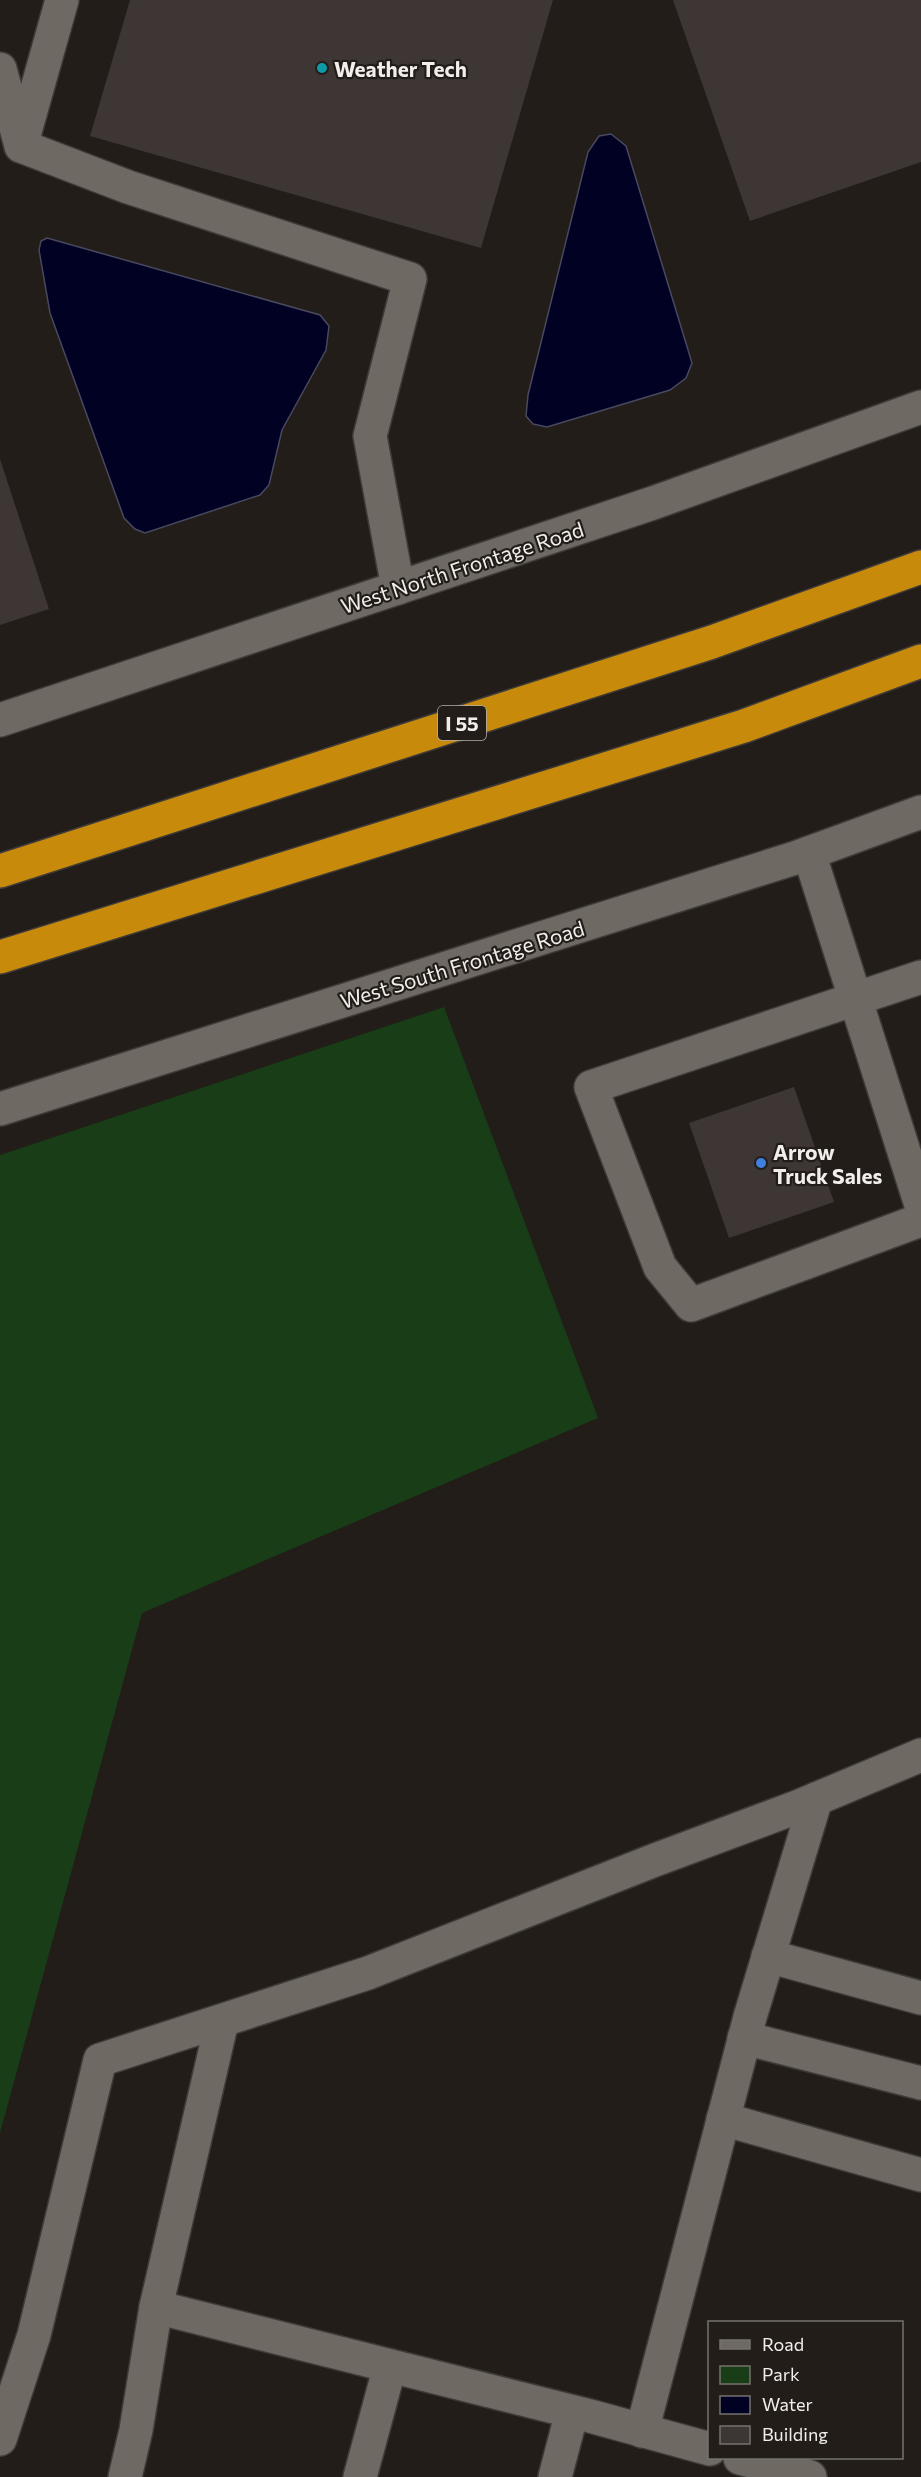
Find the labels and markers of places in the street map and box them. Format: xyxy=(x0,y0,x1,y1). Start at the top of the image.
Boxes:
place label: Weather Tech xyxy=(334,56,467,81)
marker: Weather Tech xyxy=(315,61,329,75)
place label: Arrow Truck Sales xyxy=(773,1139,883,1188)
marker: Arrow Truck Sales xyxy=(754,1156,768,1170)

